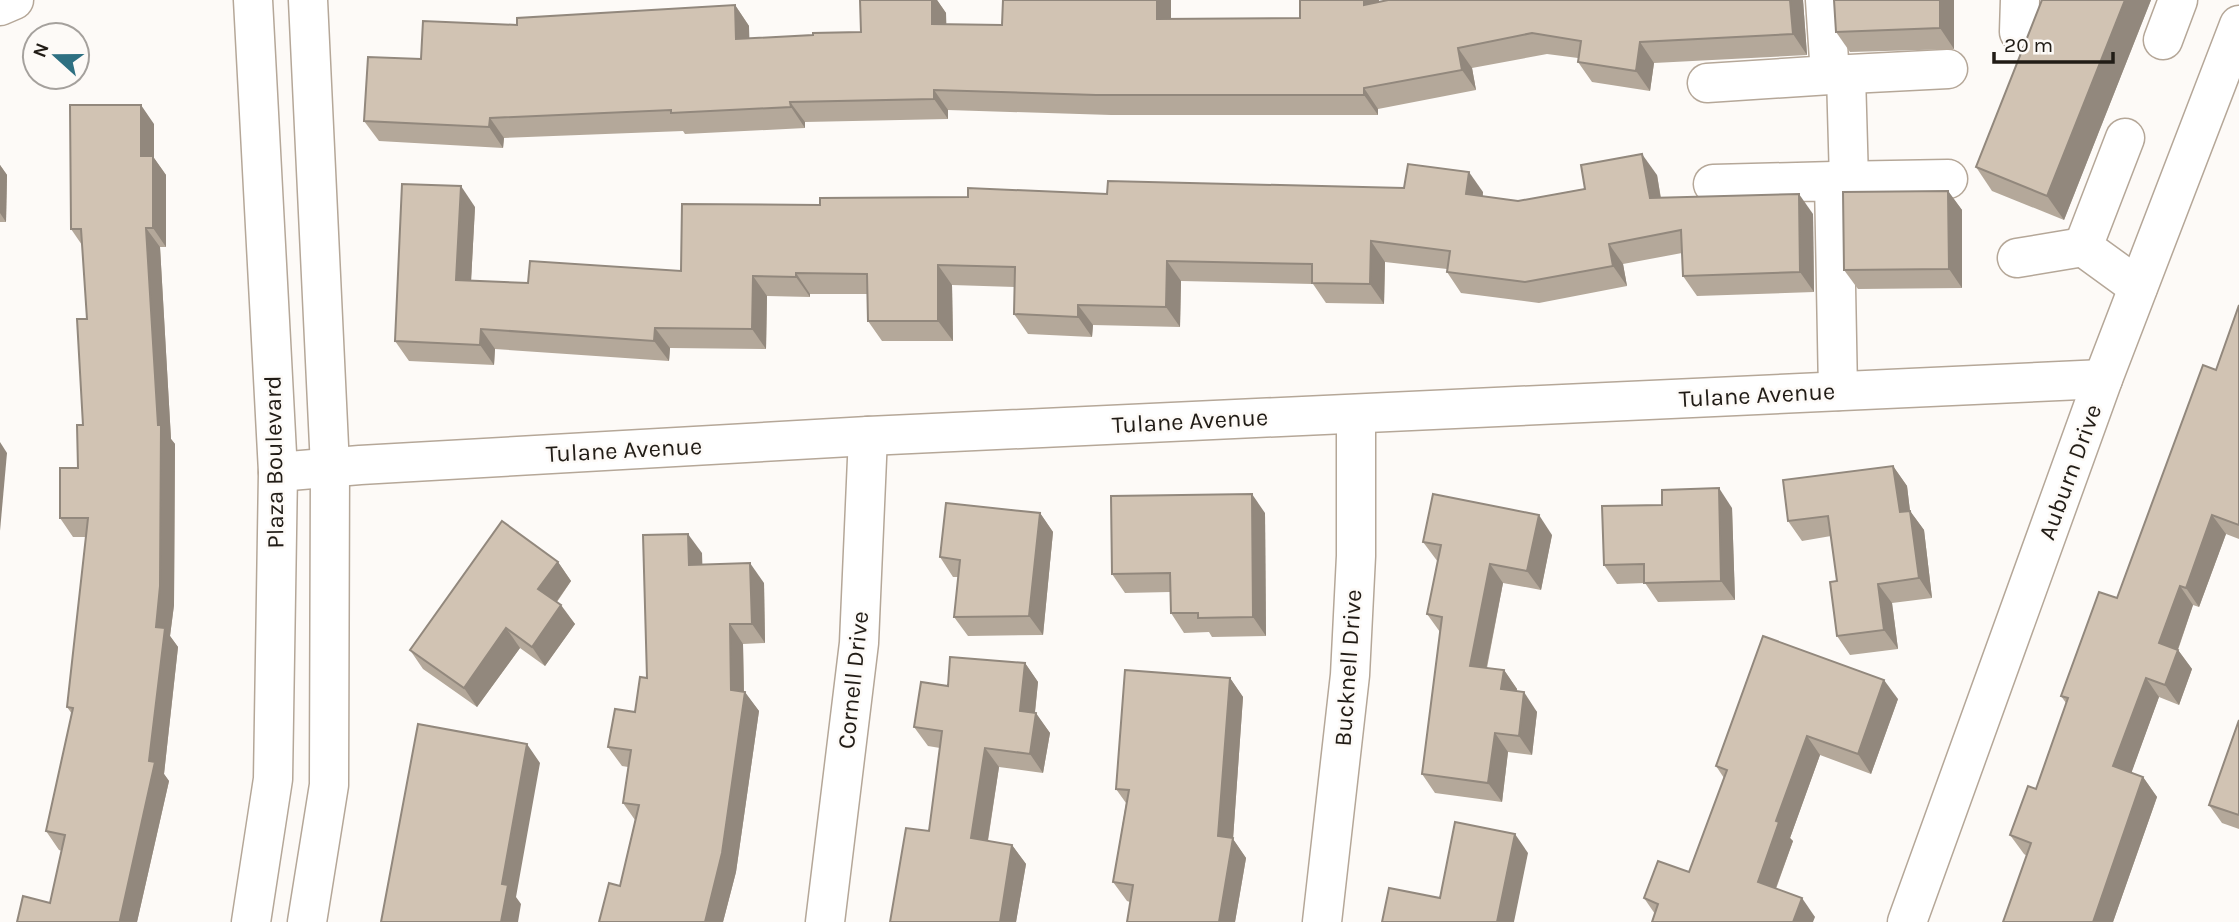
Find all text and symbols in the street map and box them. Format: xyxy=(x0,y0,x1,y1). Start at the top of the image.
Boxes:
north arrow xyxy=(21,21,91,91)
scale bar xyxy=(1994,21,2113,65)
text: 20 m xyxy=(2004,33,2053,57)
text: N xyxy=(28,40,54,61)
street label: Plaza Boulevard xyxy=(258,375,290,549)
street label: Tulane Avenue xyxy=(1678,377,1836,413)
street label: Auburn Drive xyxy=(2033,400,2107,544)
street label: Tulane Avenue xyxy=(1111,403,1269,439)
street label: Tulane Avenue xyxy=(545,432,703,468)
street label: Bucknell Drive xyxy=(1329,589,1367,747)
street label: Cornell Drive xyxy=(832,610,874,750)

